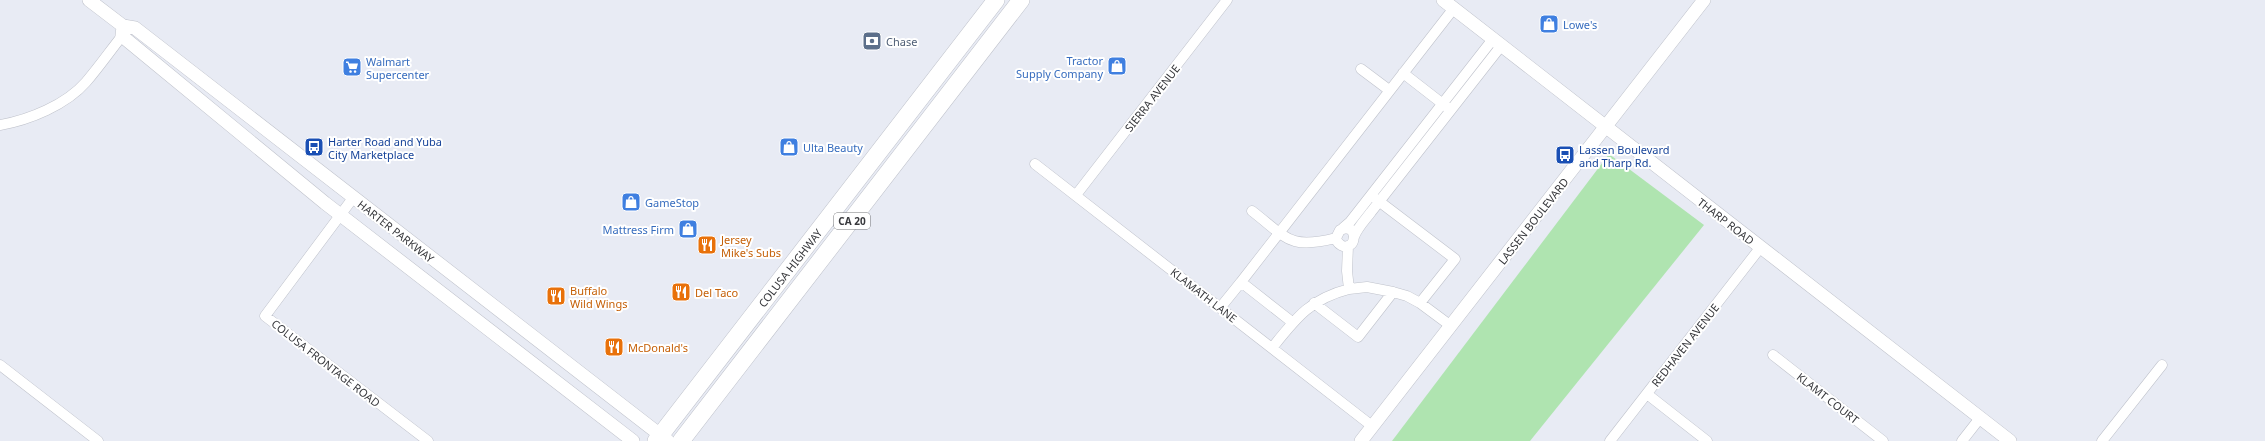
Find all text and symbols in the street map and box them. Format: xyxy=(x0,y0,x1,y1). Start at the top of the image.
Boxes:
shop icon: Lowe's xyxy=(1538,13,1560,35)
place label: Lowe's xyxy=(1563,17,1597,32)
bank icon: Chase xyxy=(861,30,883,52)
place label: Chase xyxy=(886,34,917,49)
place label: Tractor Supply Company xyxy=(1016,53,1103,81)
place label: Walmart Supercenter xyxy=(366,54,430,82)
shop icon: Tractor Supply Company xyxy=(1106,55,1128,77)
supermarket icon: Walmart Supercenter xyxy=(341,56,363,78)
street label: SIERRA AVENUE xyxy=(1121,61,1183,135)
place label: Harter Road and Yuba City Marketplace xyxy=(328,134,442,162)
bus stop icon: Harter Road and Yuba City Marketplace xyxy=(303,136,325,158)
shop icon: Ulta Beauty xyxy=(778,136,800,158)
place label: Ulta Beauty xyxy=(803,140,863,155)
place label: Lassen Boulevard and Tharp Rd. xyxy=(1579,142,1670,170)
bus stop icon: Lassen Boulevard and Tharp Rd. xyxy=(1554,144,1576,166)
street label: LASSEN BOULEVARD xyxy=(1494,175,1572,267)
shop icon: GameStop xyxy=(620,191,642,213)
street label: THARP ROAD xyxy=(1695,194,1757,248)
place label: GameStop xyxy=(645,195,699,210)
street label: HARTER PARKWAY xyxy=(355,196,438,266)
road number: CA 20 xyxy=(834,213,870,229)
shop icon: Mattress Firm xyxy=(677,218,699,240)
place label: Mattress Firm xyxy=(603,222,674,237)
street label: COLUSA HIGHWAY xyxy=(755,225,826,310)
place label: Jersey Mike's Subs xyxy=(720,232,781,260)
restaurant icon: Jersey Mike's Subs xyxy=(696,234,718,256)
street label: KLAMATH LANE xyxy=(1168,264,1240,326)
restaurant icon: Del Taco xyxy=(670,281,692,303)
place label: Buffalo Wild Wings xyxy=(570,283,627,311)
restaurant icon: Buffalo Wild Wings xyxy=(545,285,567,307)
place label: Del Taco xyxy=(695,285,739,300)
street label: REDHAVEN AVENUE xyxy=(1648,300,1722,390)
street label: COLUSA FRONTAGE ROAD xyxy=(269,316,383,410)
restaurant icon: McDonald's xyxy=(603,336,625,358)
place label: McDonald's xyxy=(628,340,688,355)
street label: KLAMT COURT xyxy=(1794,369,1862,427)

